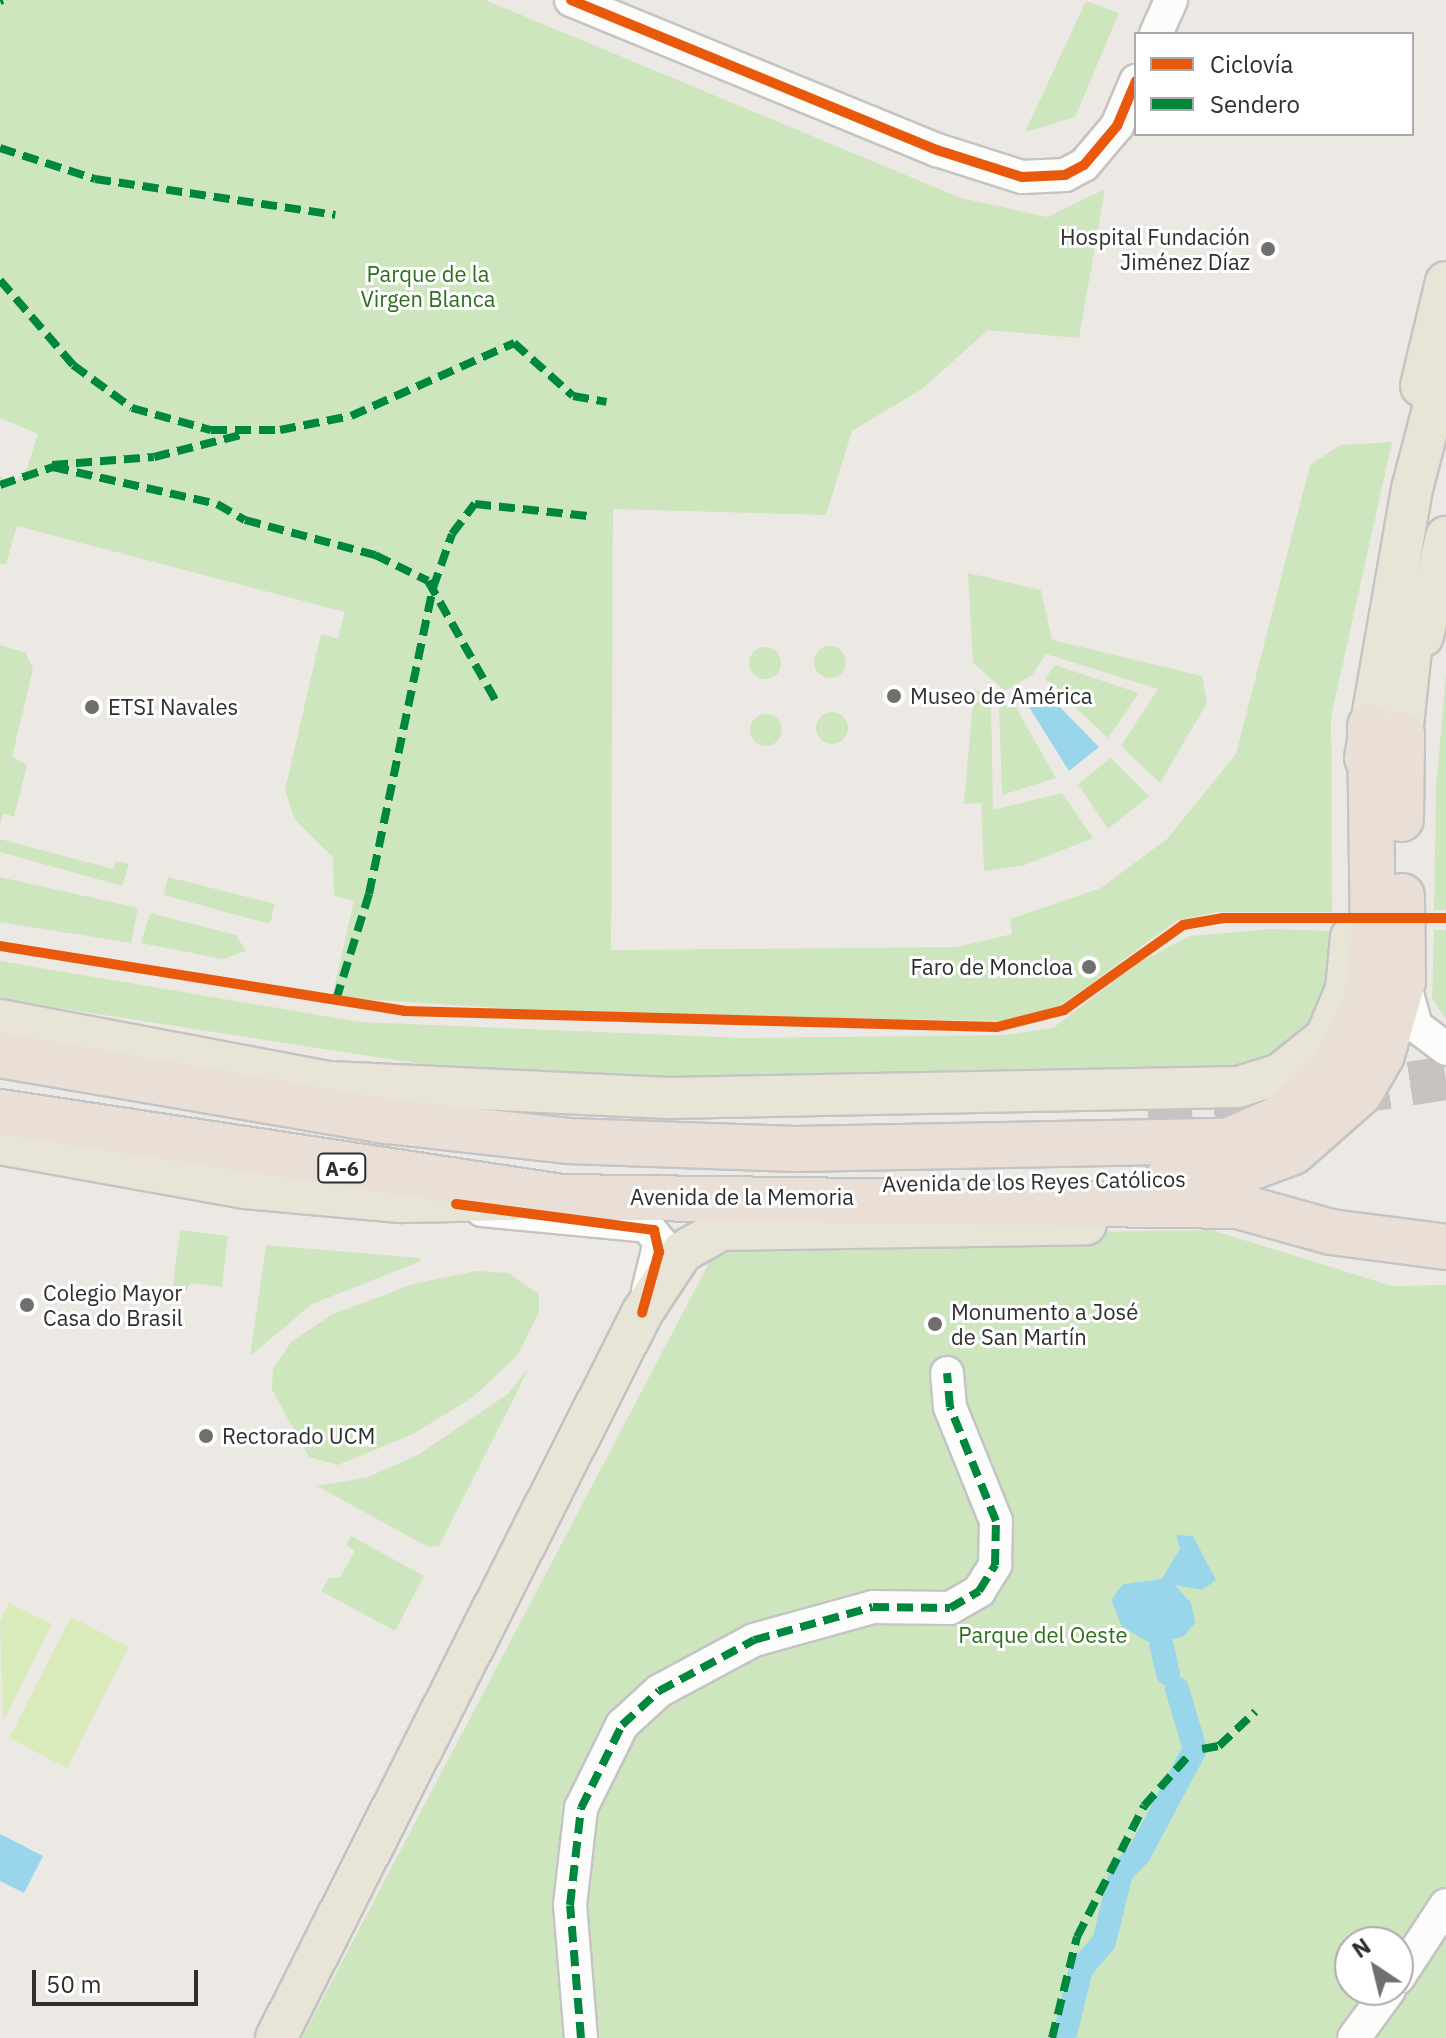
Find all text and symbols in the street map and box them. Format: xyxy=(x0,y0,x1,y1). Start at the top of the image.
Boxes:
legend xyxy=(1134,32,1414,136)
text: Ciclovía xyxy=(1210,48,1293,80)
text: Sendero xyxy=(1210,88,1300,120)
place label: Hospital Fundación Jiménez Díaz xyxy=(1060,223,1250,274)
marker: Hospital Fundación Jiménez Díaz xyxy=(1257,238,1279,260)
park label: Parque de la Virgen Blanca xyxy=(360,260,496,312)
place label: Museo de América xyxy=(910,683,1092,709)
marker: Museo de América xyxy=(885,687,903,705)
place label: ETSI Navales xyxy=(108,694,238,720)
marker: ETSI Navales xyxy=(83,698,101,716)
place label: Faro de Moncloa xyxy=(911,954,1073,980)
marker: Faro de Moncloa xyxy=(1080,958,1098,976)
road number: A-6 xyxy=(316,1152,368,1184)
street label: Avenida de los Reyes Católicos xyxy=(882,1165,1186,1197)
street label: Avenida de la Memoria xyxy=(630,1184,854,1210)
place label: Colegio Mayor Casa do Brasil xyxy=(43,1279,183,1330)
marker: Colegio Mayor Casa do Brasil xyxy=(18,1296,36,1314)
place label: Monumento a José de San Martín xyxy=(951,1298,1138,1350)
marker: Monumento a José de San Martín xyxy=(926,1315,944,1333)
place label: Rectorado UCM xyxy=(222,1423,375,1449)
marker: Rectorado UCM xyxy=(197,1427,215,1445)
park label: Parque del Oeste xyxy=(958,1622,1128,1648)
north arrow xyxy=(1334,1926,1414,2006)
text: N xyxy=(1346,1931,1376,1964)
scale bar xyxy=(36,1954,202,2004)
text: 50 m xyxy=(46,1968,101,2000)

